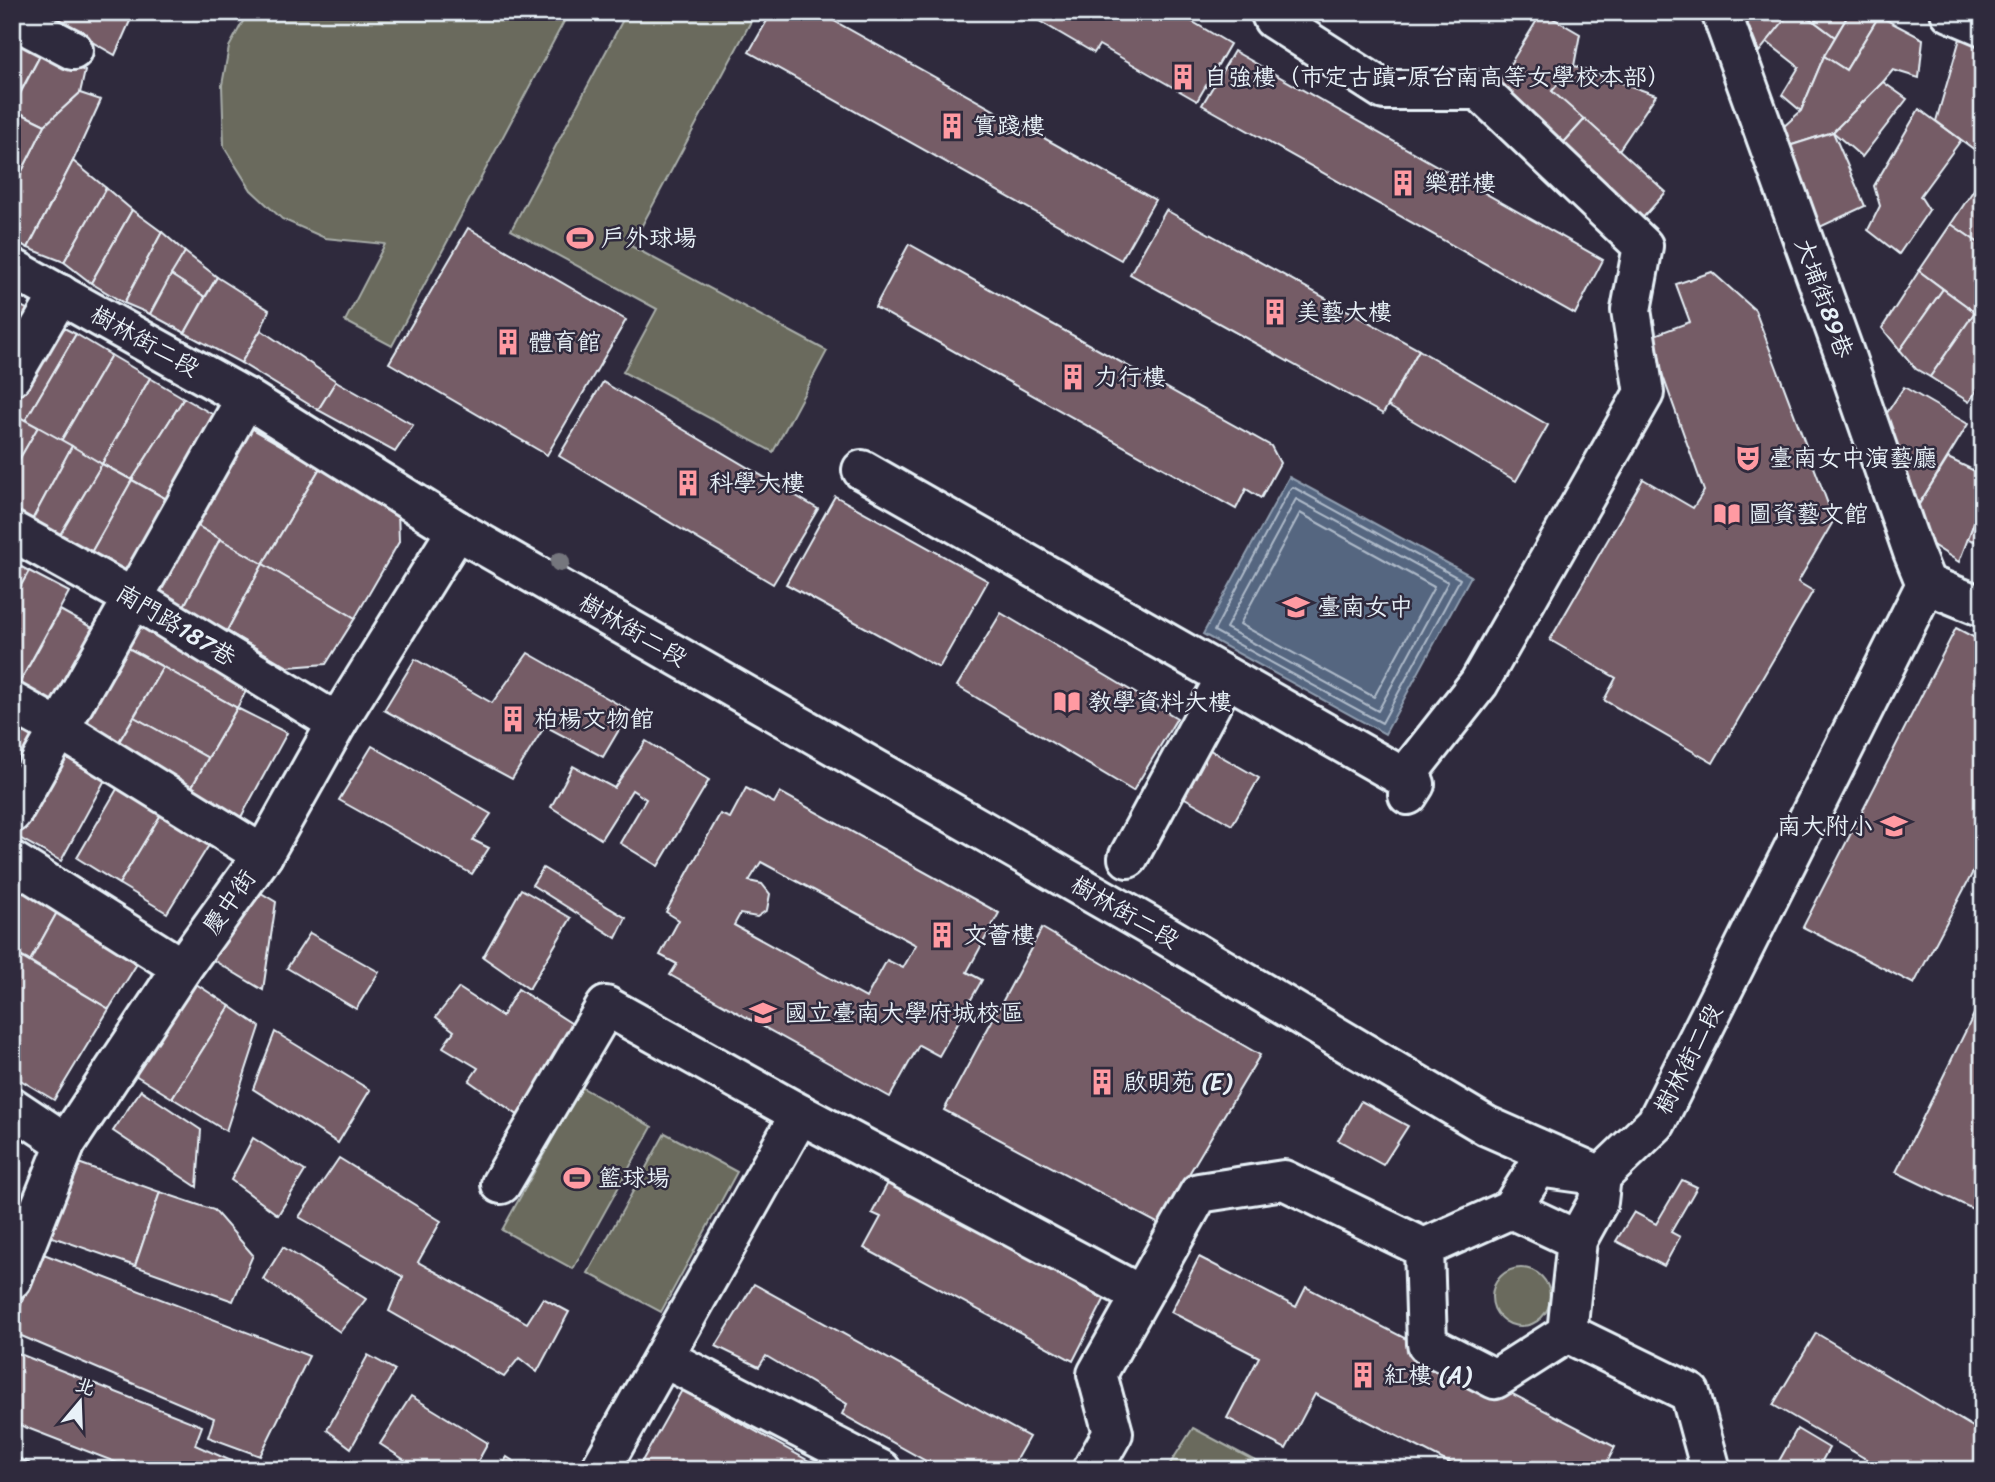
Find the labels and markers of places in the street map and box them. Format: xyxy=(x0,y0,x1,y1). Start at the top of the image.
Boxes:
place label: 自強樓（市定古蹟-原台南高等女學校本部） xyxy=(1204,56,1671,98)
building icon: 自強樓（市定古蹟-原台南高等女學校本部） xyxy=(1168,62,1198,92)
place label: 實踐樓 xyxy=(973,105,1045,147)
building icon: 實踐樓 xyxy=(937,111,967,141)
place label: 樂群樓 xyxy=(1424,162,1496,204)
building icon: 樂群樓 xyxy=(1388,168,1418,198)
place label: 戶外球場 xyxy=(601,217,697,259)
sports icon: 戶外球場 xyxy=(565,223,595,253)
place label: 美藝大樓 xyxy=(1296,291,1392,333)
building icon: 美藝大樓 xyxy=(1260,297,1290,327)
place label: 體育館 xyxy=(529,321,601,363)
building icon: 體育館 xyxy=(493,327,523,357)
place label: 力行樓 xyxy=(1094,356,1166,398)
building icon: 力行樓 xyxy=(1058,362,1088,392)
place label: 臺南女中演藝廳 xyxy=(1769,437,1937,479)
theatre icon: 臺南女中演藝廳 xyxy=(1733,443,1763,473)
place label: 科學大樓 xyxy=(709,462,805,504)
building icon: 科學大樓 xyxy=(673,468,703,498)
place label: 圖資藝文館 xyxy=(1748,493,1868,535)
library icon: 圖資藝文館 xyxy=(1712,499,1742,529)
place label: 臺南女中 xyxy=(1317,586,1413,628)
school or university icon: 臺南女中 xyxy=(1281,592,1311,622)
place label: 教學資料大樓 xyxy=(1088,681,1232,723)
library icon: 教學資料大樓 xyxy=(1052,687,1082,717)
place label: 柏楊文物館 xyxy=(534,698,654,740)
building icon: 柏楊文物館 xyxy=(498,704,528,734)
place label: 南大附小 xyxy=(1777,805,1873,847)
school or university icon: 南大附小 xyxy=(1879,811,1909,841)
place label: 文薈樓 xyxy=(963,914,1035,956)
building icon: 文薈樓 xyxy=(927,920,957,950)
place label: 國立臺南大學府城校區 xyxy=(784,992,1024,1034)
school or university icon: 國立臺南大學府城校區 xyxy=(748,998,778,1028)
place label: 啟明苑 (E) xyxy=(1123,1061,1233,1103)
building icon: 啟明苑 (E) xyxy=(1087,1067,1117,1097)
place label: 籃球場 xyxy=(598,1157,670,1199)
sports icon: 籃球場 xyxy=(562,1163,592,1193)
place label: 紅樓 (A) xyxy=(1384,1354,1472,1396)
building icon: 紅樓 (A) xyxy=(1348,1360,1378,1390)

